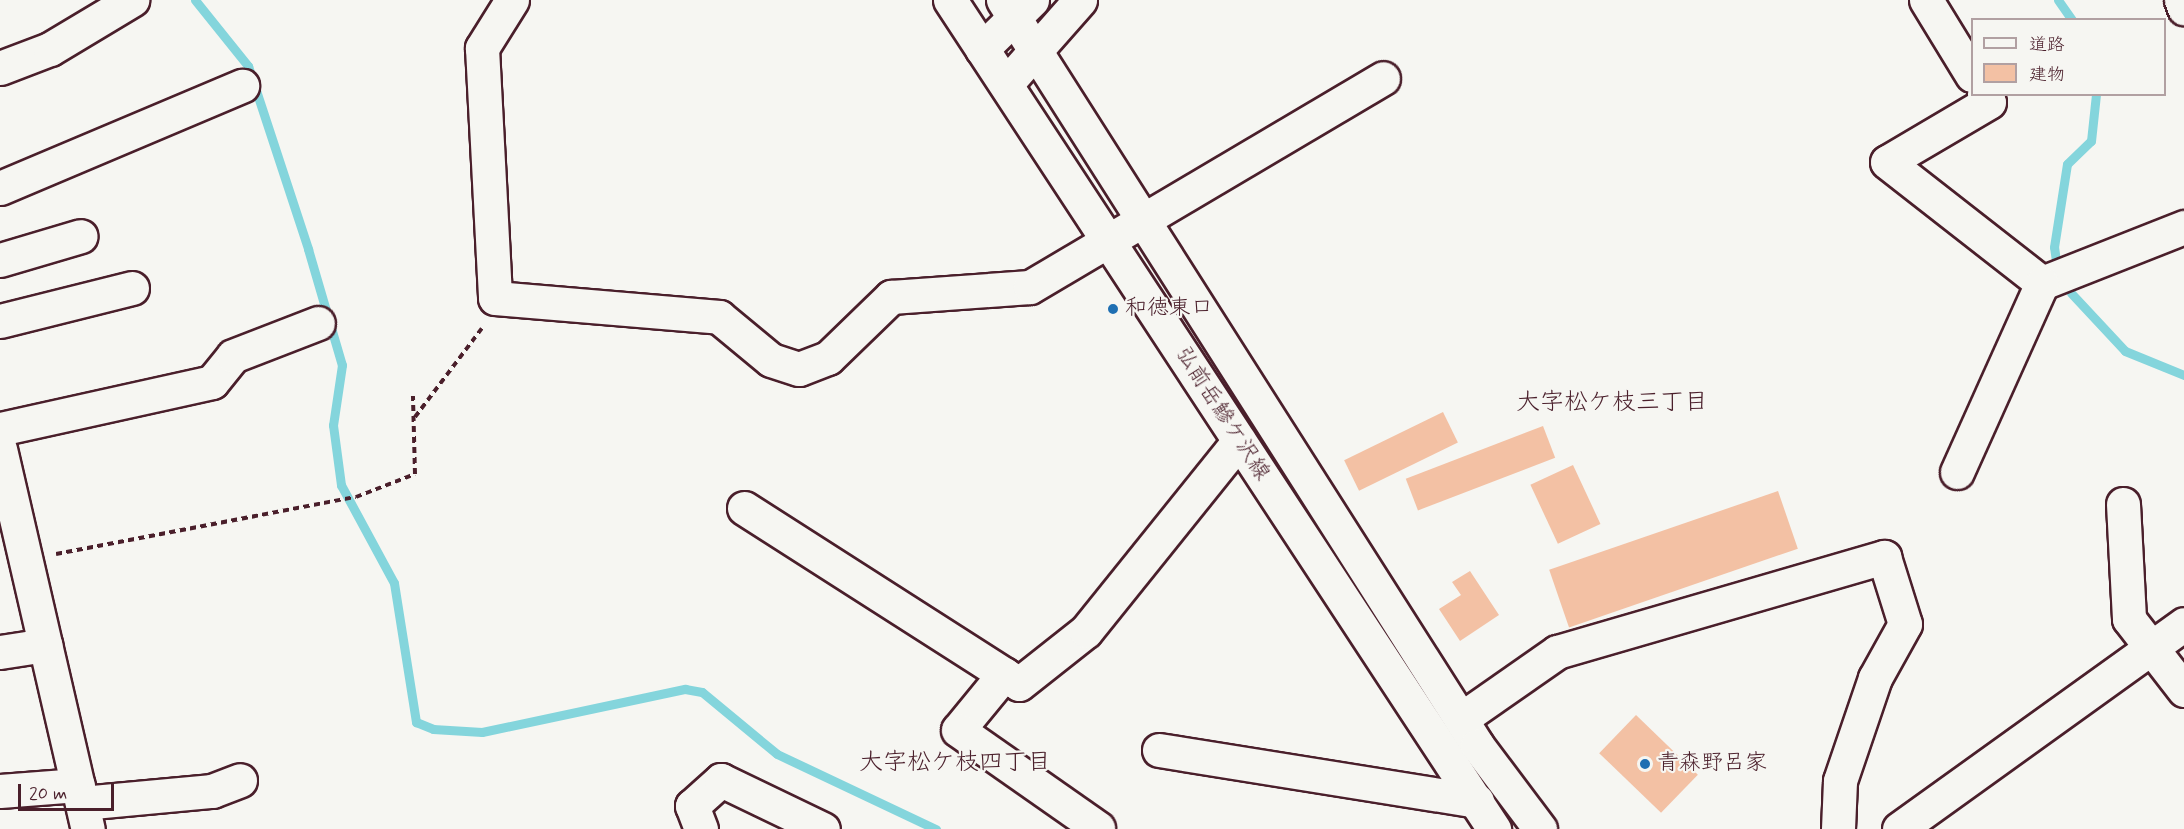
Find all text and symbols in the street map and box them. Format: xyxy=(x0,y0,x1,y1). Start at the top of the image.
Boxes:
legend xyxy=(1971,18,2166,96)
text: 道路 xyxy=(2029,33,2065,57)
text: 建物 xyxy=(2029,63,2065,87)
place label: 和徳東口 xyxy=(1125,296,1213,322)
marker: 和徳東口 xyxy=(1106,302,1120,316)
street label: 弘前岳鰺ケ沢線 xyxy=(1169,342,1275,486)
district label: 大字松ケ枝三丁目 xyxy=(1516,389,1708,417)
district label: 大字松ケ枝四丁目 xyxy=(859,749,1051,777)
place label: 青森野呂家 xyxy=(1657,751,1767,777)
marker: 青森野呂家 xyxy=(1638,757,1652,771)
scale bar xyxy=(21,772,117,810)
text: 20 m xyxy=(29,782,67,806)

